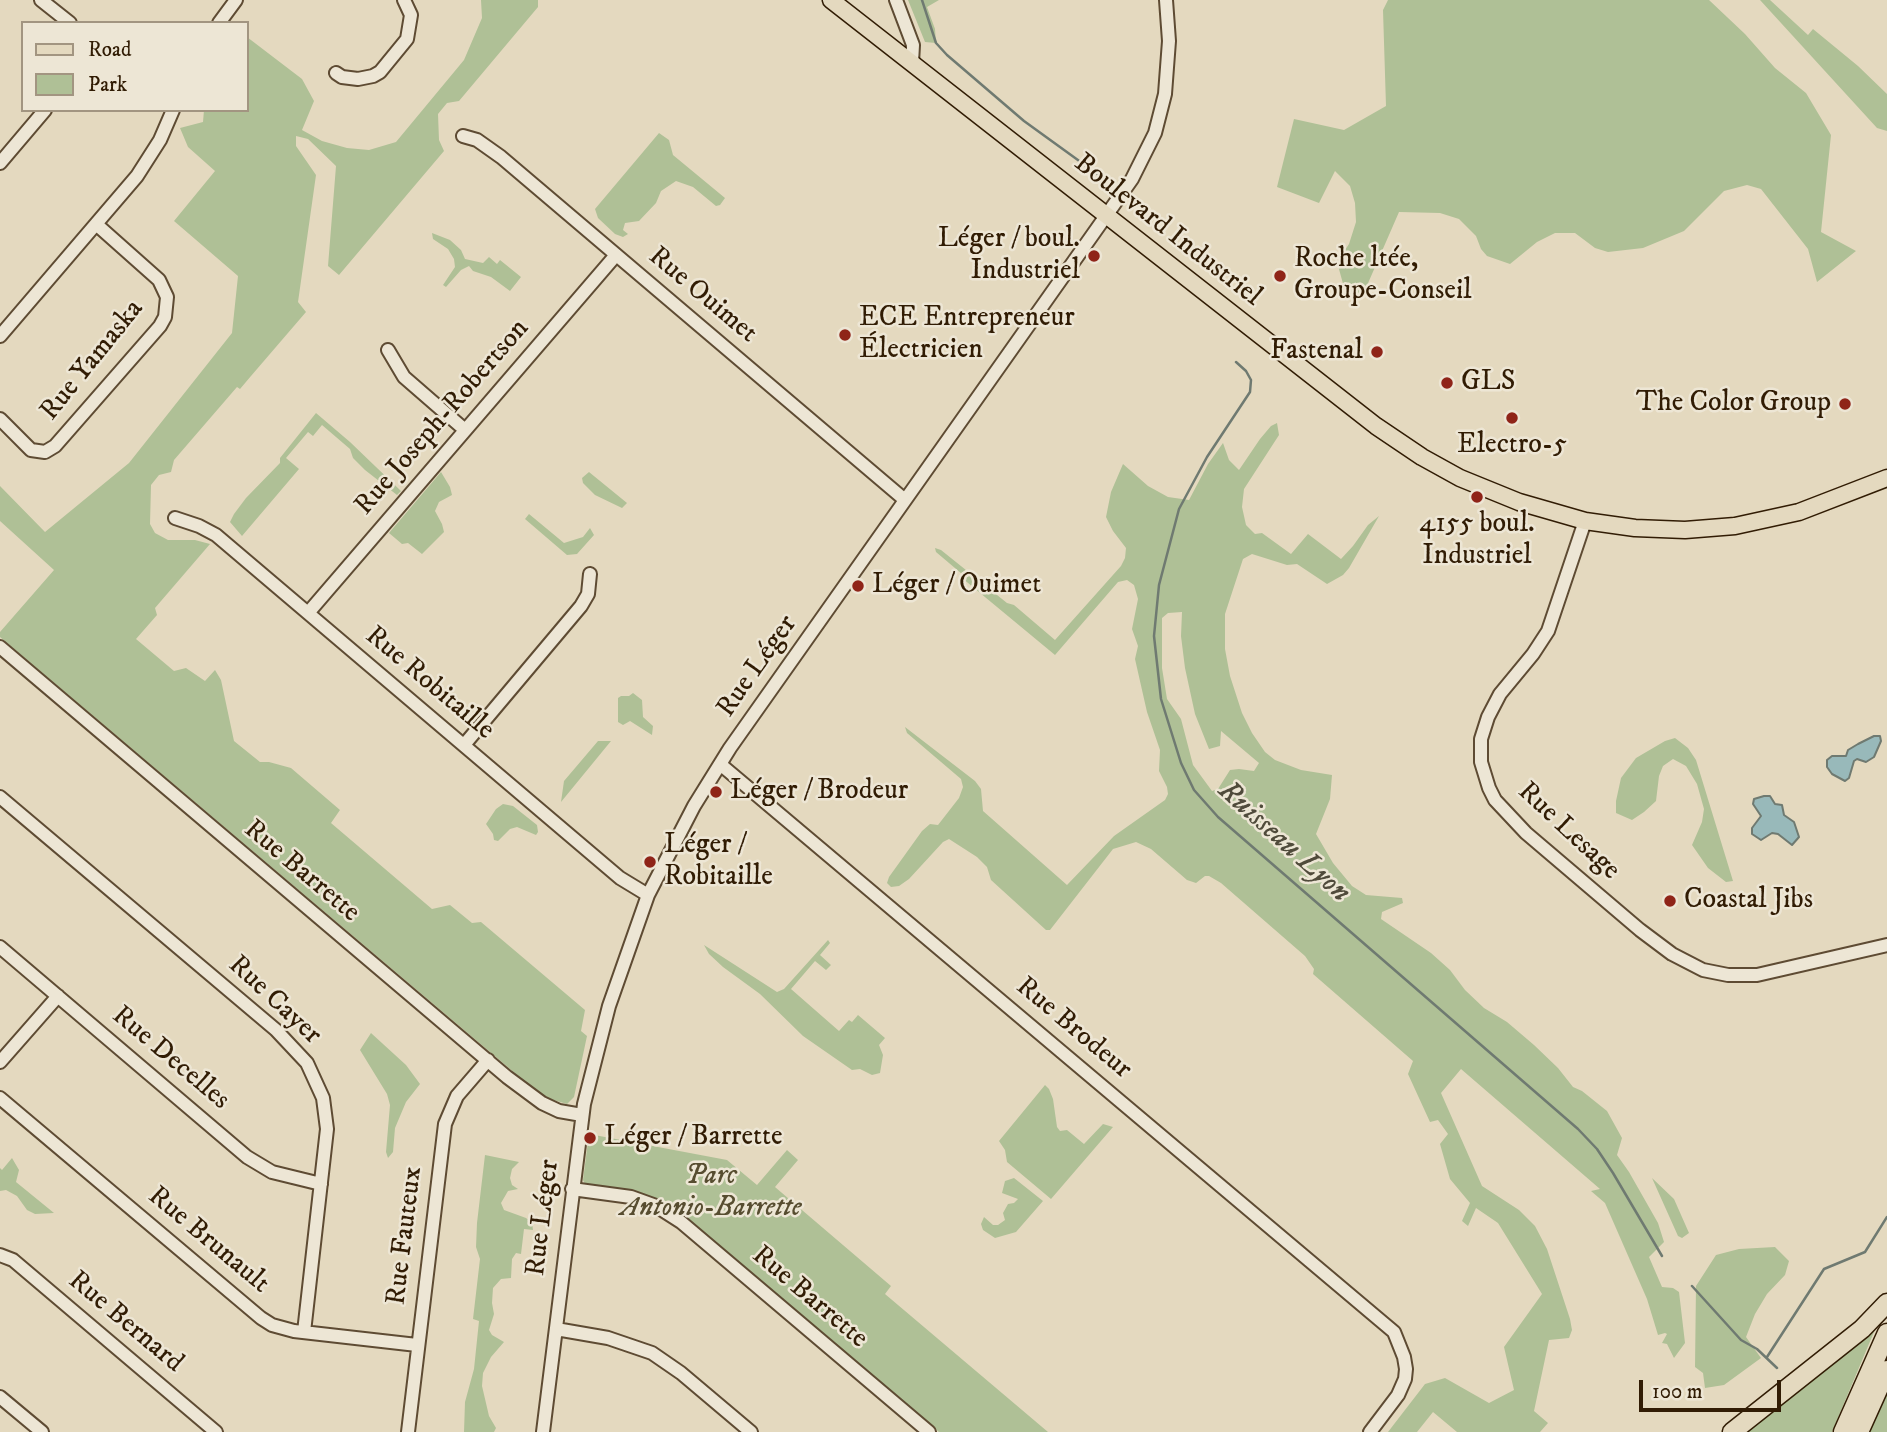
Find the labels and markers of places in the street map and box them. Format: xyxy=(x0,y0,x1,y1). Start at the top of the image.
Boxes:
place label: Léger / boul. Industriel xyxy=(938,223,1080,289)
place label: Roche ltée, Groupe-Conseil xyxy=(1294,243,1472,309)
marker: Léger / boul. Industriel xyxy=(1086,248,1102,264)
marker: Roche ltée, Groupe-Conseil xyxy=(1272,268,1288,284)
place label: ECE Entrepreneur Électricien xyxy=(859,302,1075,368)
marker: ECE Entrepreneur Électricien xyxy=(837,327,853,343)
place label: Fastenal xyxy=(1270,335,1363,369)
marker: Fastenal xyxy=(1369,344,1385,360)
place label: GLS xyxy=(1461,366,1515,400)
marker: GLS xyxy=(1439,375,1455,391)
place label: The Color Group xyxy=(1636,387,1831,421)
marker: The Color Group xyxy=(1837,396,1853,412)
marker: Electro-5 xyxy=(1504,410,1520,426)
place label: Electro-5 xyxy=(1457,429,1567,463)
marker: 4155 boul. Industriel xyxy=(1469,489,1485,505)
place label: 4155 boul. Industriel xyxy=(1419,508,1535,574)
place label: Léger / Ouimet xyxy=(872,569,1041,603)
marker: Léger / Ouimet xyxy=(850,578,866,594)
place label: Léger / Brodeur xyxy=(730,775,908,809)
marker: Léger / Brodeur xyxy=(708,784,724,800)
place label: Léger / Robitaille xyxy=(664,829,773,895)
marker: Léger / Robitaille xyxy=(642,854,658,870)
place label: Coastal Jibs xyxy=(1684,884,1813,918)
marker: Coastal Jibs xyxy=(1662,893,1678,909)
place label: Léger / Barrette xyxy=(604,1121,783,1155)
marker: Léger / Barrette xyxy=(582,1130,598,1146)

